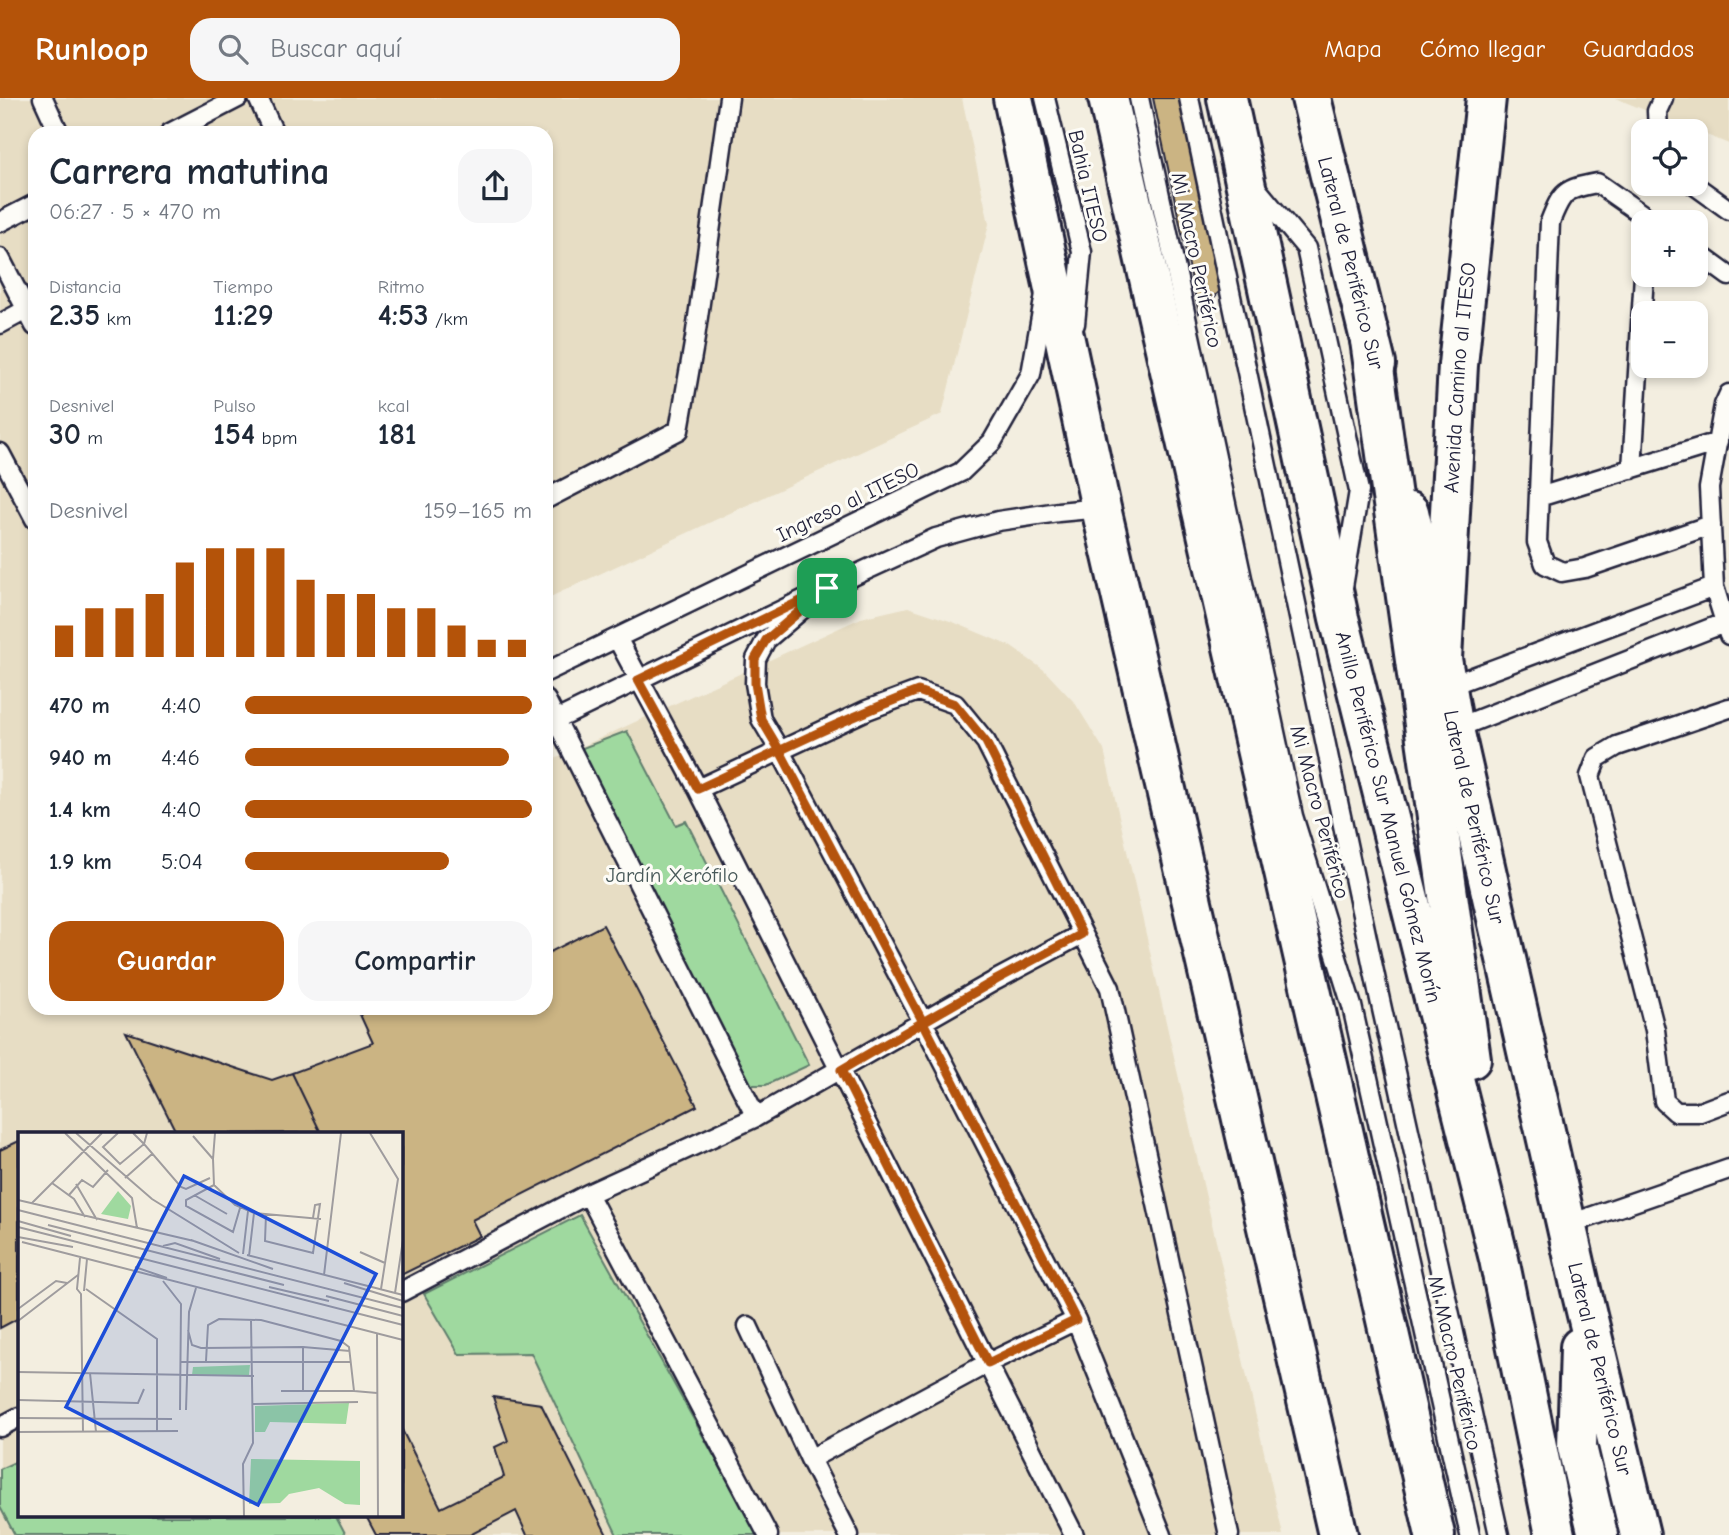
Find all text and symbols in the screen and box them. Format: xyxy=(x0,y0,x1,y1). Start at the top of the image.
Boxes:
search box xyxy=(190,18,680,81)
text: Runloop xyxy=(35,30,148,68)
icon: search xyxy=(214,30,252,68)
text: Buscar aquí xyxy=(270,34,402,64)
text: Mapa xyxy=(1324,35,1382,63)
text: Cómo llegar xyxy=(1420,35,1545,63)
text: Guardados xyxy=(1583,35,1694,63)
map controls xyxy=(1631,119,1708,378)
button: locate xyxy=(1631,119,1708,196)
street label: Bahia ITESO xyxy=(1063,127,1113,245)
button: share xyxy=(458,149,532,223)
text: Carrera matutina xyxy=(49,150,330,194)
street label: Lateral de Periférico Sur xyxy=(1313,154,1389,372)
street label: Mi Macro Periférico xyxy=(1167,170,1227,350)
text: 06:27 · 5 × 470 m xyxy=(49,198,221,225)
button: + xyxy=(1631,210,1708,287)
street label: Avenida Camino al ITESO xyxy=(1439,261,1481,494)
text: Distancia xyxy=(49,276,122,298)
text: Tiempo xyxy=(213,276,273,298)
text: Ritmo xyxy=(378,276,425,298)
text: 2.35 xyxy=(49,298,100,333)
text: 11:29 xyxy=(213,298,274,333)
text: 4:53 xyxy=(378,298,429,333)
button: − xyxy=(1631,301,1708,378)
text: km xyxy=(100,308,131,330)
text: /km xyxy=(429,308,468,330)
text: Desnivel xyxy=(49,395,114,417)
text: Pulso xyxy=(213,395,256,417)
text: kcal xyxy=(378,395,410,417)
text: 30 xyxy=(49,417,81,452)
text: 154 xyxy=(213,417,255,452)
text: 181 xyxy=(378,417,417,452)
text: m xyxy=(81,427,103,449)
text: bpm xyxy=(255,427,297,449)
street label: Ingreso al ITESO xyxy=(773,457,923,547)
text: Desnivel xyxy=(49,497,128,524)
text: 159–165 m xyxy=(424,497,532,524)
pin xyxy=(797,558,857,618)
icon: arrive xyxy=(808,569,846,607)
street label: Anillo Periférico Sur Manuel Gómez Morín xyxy=(1331,629,1447,1005)
text: 470 m xyxy=(49,692,110,719)
text: 4:40 xyxy=(161,692,201,719)
street label: Lateral de Periférico Sur xyxy=(1439,708,1510,927)
street label: Mi Macro Periférico xyxy=(1285,723,1355,901)
text: 940 m xyxy=(49,744,111,771)
text: 4:46 xyxy=(161,744,200,771)
text: 1.4 km xyxy=(49,796,111,823)
text: 4:40 xyxy=(161,796,201,823)
text: 1.9 km xyxy=(49,848,112,875)
text: 5:04 xyxy=(161,848,203,875)
park label: Jardín Xerófilo xyxy=(606,863,738,887)
button: Guardar xyxy=(49,921,284,1001)
button: Compartir xyxy=(298,921,532,1001)
inset map xyxy=(18,1132,402,1518)
street label: Lateral de Periférico Sur xyxy=(1563,1260,1637,1478)
street label: Mi Macro Periférico xyxy=(1423,1273,1487,1453)

